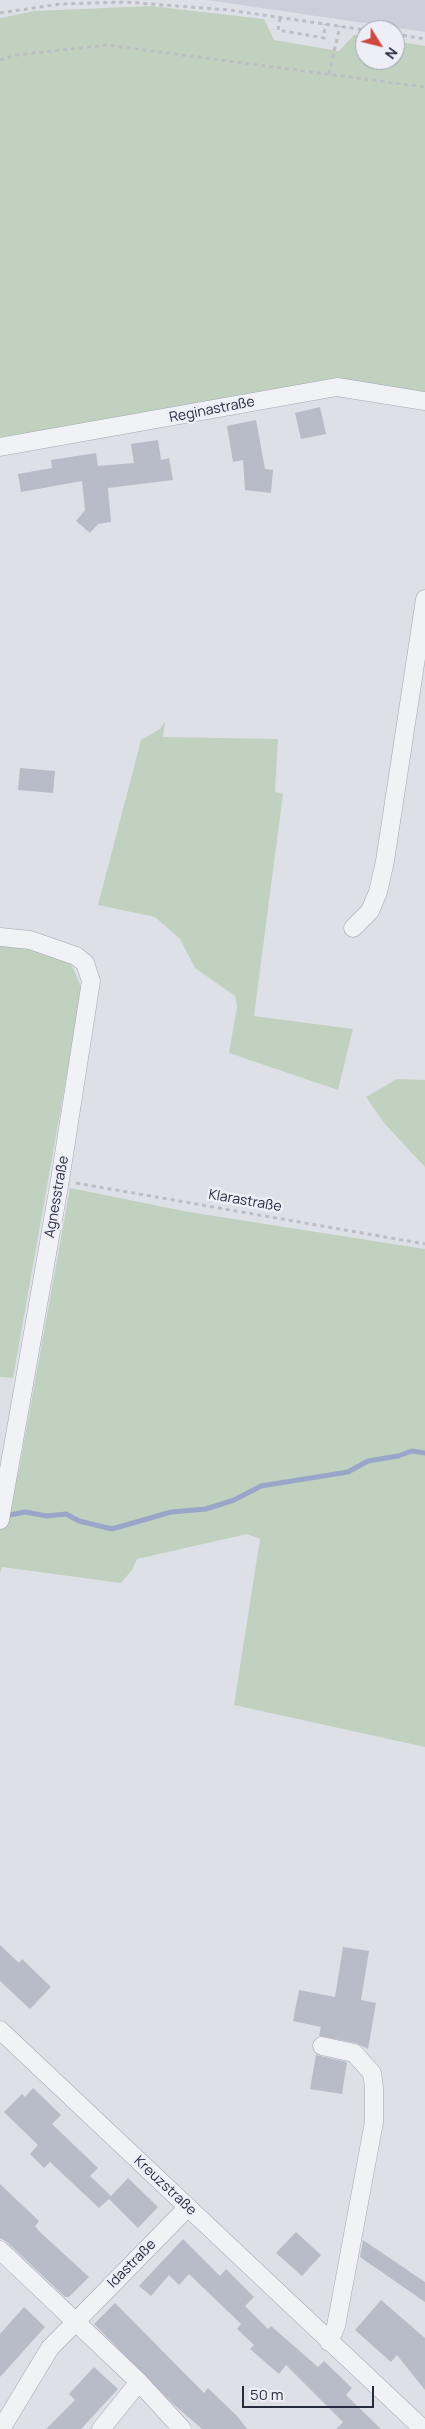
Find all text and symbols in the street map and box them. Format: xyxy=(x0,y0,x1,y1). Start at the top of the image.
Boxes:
north arrow xyxy=(355,20,405,70)
text: N xyxy=(381,44,402,63)
street label: Reginastraße xyxy=(168,393,256,427)
street label: Agnesstraße xyxy=(42,1155,72,1239)
street label: Klarastraße xyxy=(207,1186,283,1216)
street label: Kreuzstraße xyxy=(130,2153,200,2219)
street label: Idastraße xyxy=(104,2236,160,2292)
scale bar xyxy=(245,2376,378,2408)
text: 50 m xyxy=(250,2384,284,2405)

